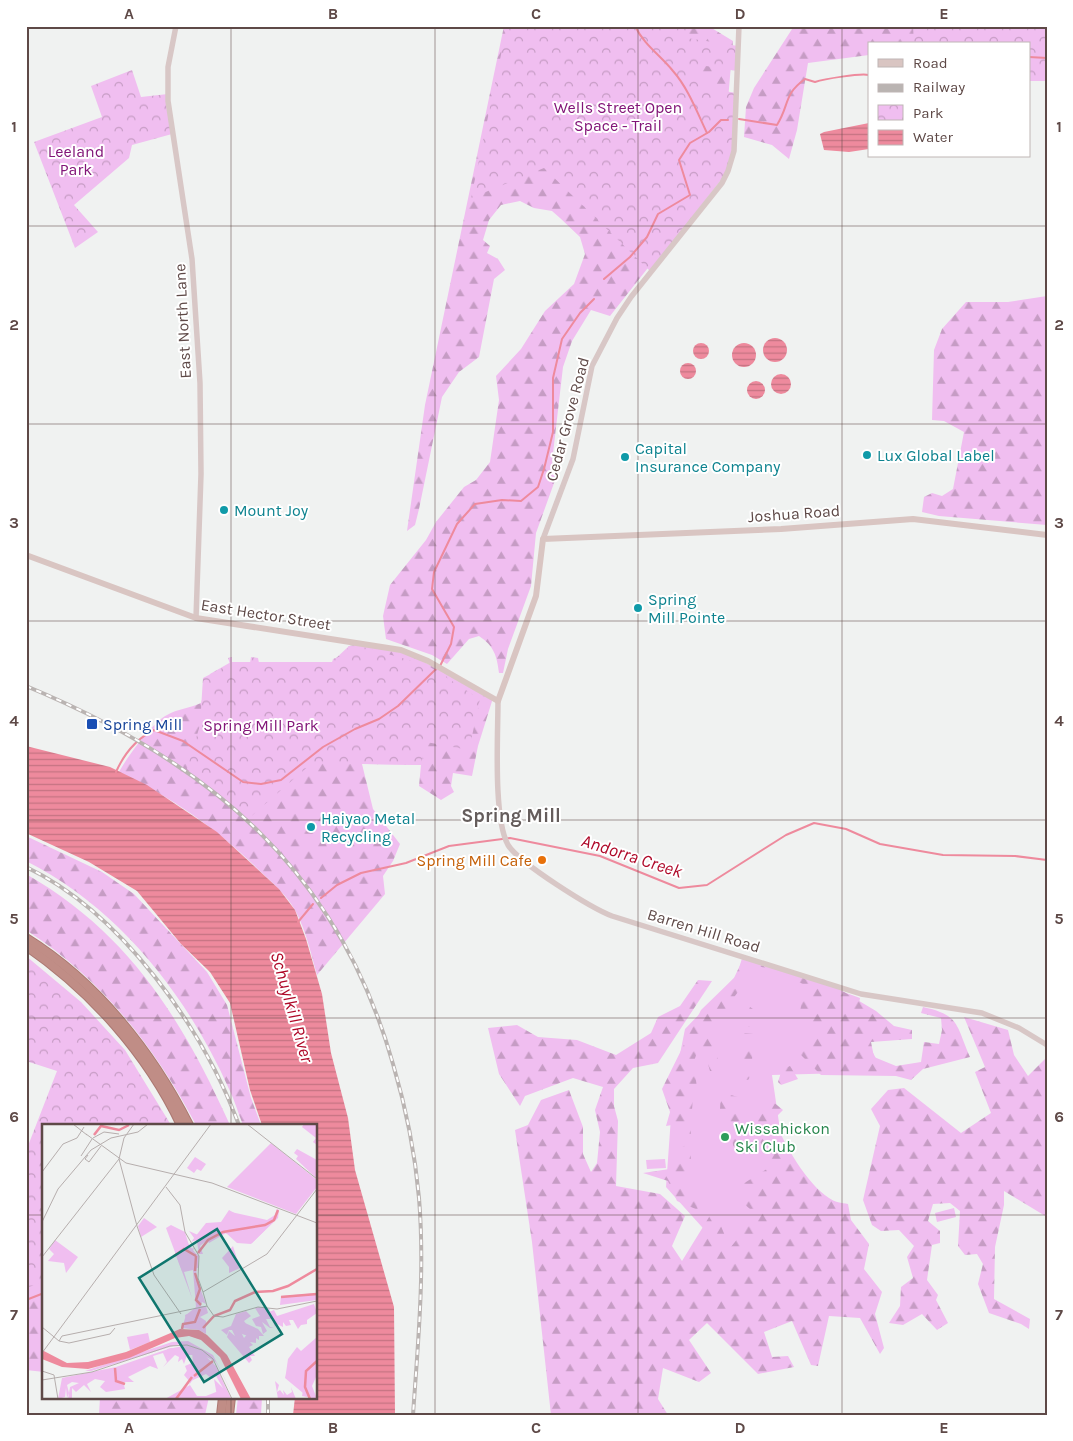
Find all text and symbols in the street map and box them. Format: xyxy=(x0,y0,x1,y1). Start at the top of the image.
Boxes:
text: A xyxy=(124,4,134,23)
text: B xyxy=(328,4,338,23)
text: C xyxy=(531,4,541,23)
text: D xyxy=(735,4,746,23)
text: E xyxy=(939,4,949,23)
legend xyxy=(868,42,1030,158)
text: Road xyxy=(913,54,948,72)
text: Railway xyxy=(913,78,965,96)
park label: Wells Street Open Space - Trail xyxy=(554,98,682,135)
text: Park xyxy=(913,104,943,122)
text: 1 xyxy=(11,117,17,136)
text: 1 xyxy=(1056,117,1062,136)
text: Water xyxy=(913,128,954,146)
park label: Leeland Park xyxy=(48,142,104,179)
street label: East North Lane xyxy=(170,263,195,379)
text: 2 xyxy=(9,315,19,334)
text: 2 xyxy=(1054,315,1064,334)
street label: Cedar Grove Road xyxy=(542,355,593,483)
place label: Capital Insurance Company xyxy=(635,439,781,476)
place label: Lux Global Label xyxy=(877,446,995,465)
marker: Lux Global Label xyxy=(861,449,873,461)
marker: Capital Insurance Company xyxy=(619,451,631,463)
place label: Mount Joy xyxy=(234,501,309,520)
street label: Joshua Road xyxy=(747,501,841,526)
marker: Mount Joy xyxy=(218,504,230,516)
text: 3 xyxy=(9,513,19,532)
text: 3 xyxy=(1054,513,1064,532)
place label: Spring Mill Pointe xyxy=(648,590,725,627)
street label: East Hector Street xyxy=(200,595,332,634)
marker: Spring Mill Pointe xyxy=(632,602,644,614)
text: 4 xyxy=(9,711,19,730)
text: 4 xyxy=(1054,711,1064,730)
place label: Spring Mill xyxy=(103,715,182,734)
park label: Spring Mill Park xyxy=(203,716,319,735)
marker: Spring Mill xyxy=(85,717,99,731)
district label: Spring Mill xyxy=(461,805,561,827)
place label: Haiyao Metal Recycling xyxy=(321,809,415,846)
marker: Haiyao Metal Recycling xyxy=(305,821,317,833)
water label: Andorra Creek xyxy=(579,829,686,883)
place label: Spring Mill Cafe xyxy=(417,851,532,870)
marker: Spring Mill Cafe xyxy=(536,854,548,866)
street label: Barren Hill Road xyxy=(645,904,763,957)
text: 5 xyxy=(9,909,19,928)
text: 5 xyxy=(1054,909,1064,928)
water label: Schuylkill River xyxy=(266,949,319,1066)
text: 6 xyxy=(9,1107,19,1126)
text: 6 xyxy=(1054,1107,1064,1126)
place label: Wissahickon Ski Club xyxy=(735,1119,830,1156)
inset map xyxy=(42,1124,318,1398)
marker: Wissahickon Ski Club xyxy=(719,1131,731,1143)
text: 7 xyxy=(10,1305,18,1324)
text: 7 xyxy=(1055,1305,1063,1324)
text: A xyxy=(124,1418,134,1437)
text: B xyxy=(328,1418,338,1437)
text: C xyxy=(531,1418,541,1437)
text: D xyxy=(735,1418,746,1437)
text: E xyxy=(939,1418,949,1437)

